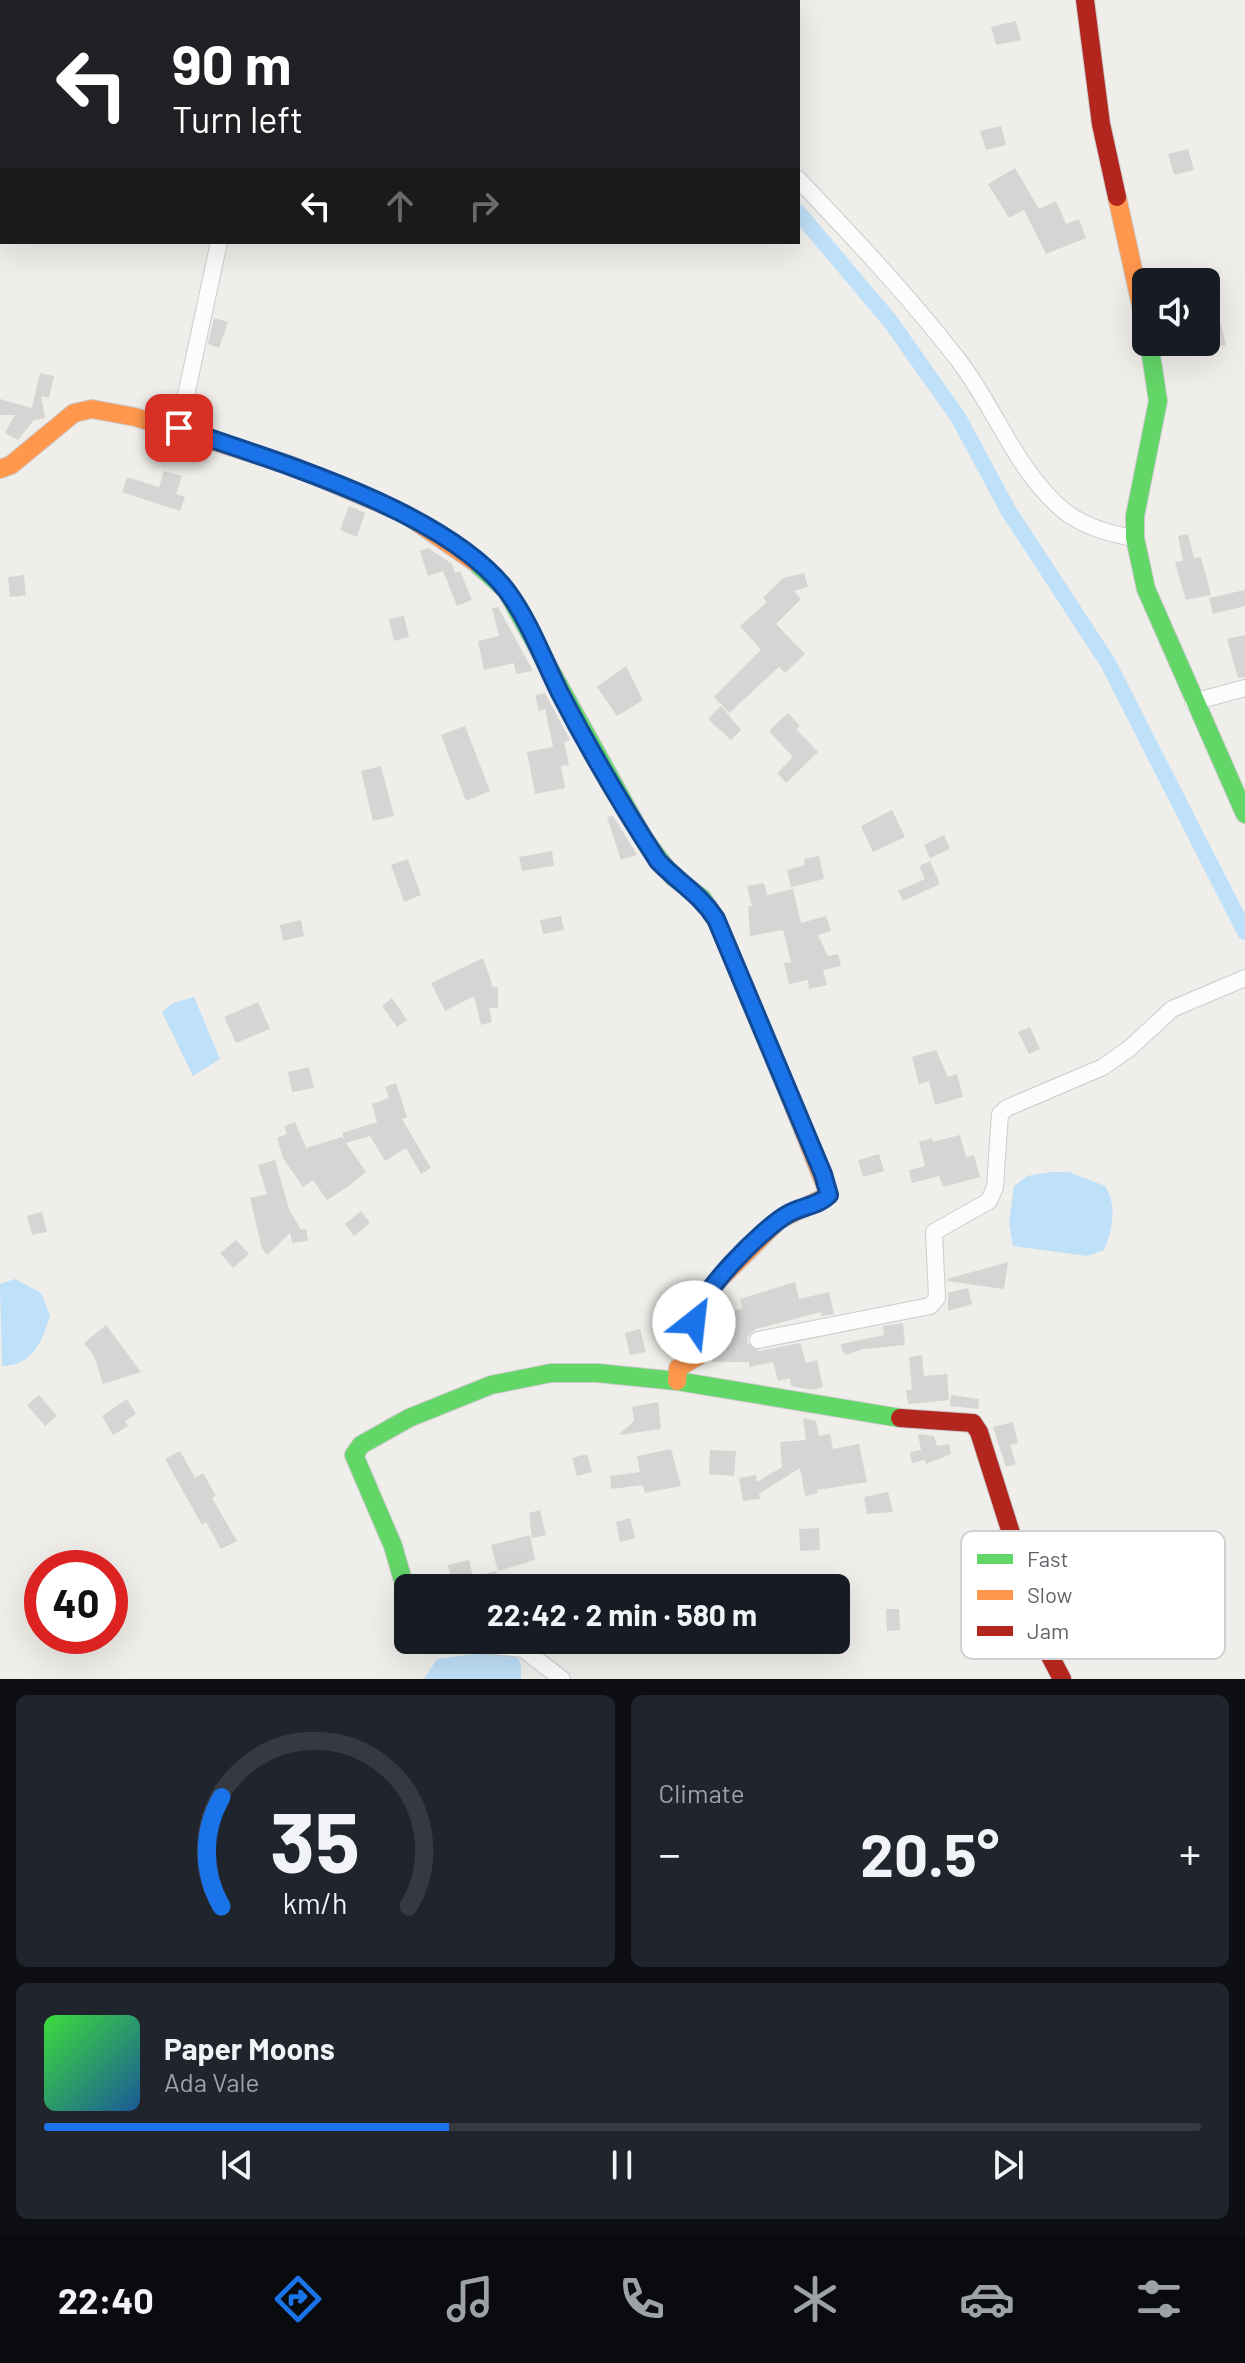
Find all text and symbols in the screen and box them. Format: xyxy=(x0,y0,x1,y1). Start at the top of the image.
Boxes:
text: 90 m xyxy=(172,29,292,96)
icon: left xyxy=(40,32,144,136)
text: Turn left xyxy=(172,97,303,140)
icon: left xyxy=(294,184,338,228)
icon: ahead xyxy=(378,184,422,228)
icon: right xyxy=(462,184,506,228)
map controls xyxy=(1132,268,1220,356)
button: sound xyxy=(1132,268,1220,356)
pin xyxy=(145,394,213,462)
icon: arrive xyxy=(157,406,201,450)
position arrow xyxy=(652,1280,736,1364)
legend xyxy=(961,1531,1225,1659)
text: Fast xyxy=(1027,1545,1069,1571)
speed limit sign: 40 xyxy=(24,1550,128,1654)
text: Slow xyxy=(1027,1581,1072,1607)
text: 22:42 · 2 min · 580 m xyxy=(487,1596,757,1632)
text: Jam xyxy=(1027,1617,1069,1643)
text: Climate xyxy=(659,1777,745,1808)
text: 35 xyxy=(270,1790,360,1890)
text: 20.5° xyxy=(860,1817,999,1889)
text: − xyxy=(659,1826,681,1879)
text: + xyxy=(1179,1826,1201,1879)
text: km/h xyxy=(283,1885,348,1920)
text: Paper Moons xyxy=(164,2030,335,2066)
text: Ada Vale xyxy=(164,2066,259,2097)
icon: previous xyxy=(215,2143,259,2187)
icon: pause xyxy=(600,2143,644,2187)
icon: next xyxy=(986,2143,1030,2187)
icon: directions xyxy=(270,2271,326,2327)
icon: music xyxy=(442,2271,498,2327)
icon: phone xyxy=(614,2271,670,2327)
icon: climate xyxy=(787,2271,843,2327)
icon: car xyxy=(959,2271,1015,2327)
icon: filters xyxy=(1131,2271,1187,2327)
text: 22:40 xyxy=(58,2278,154,2321)

